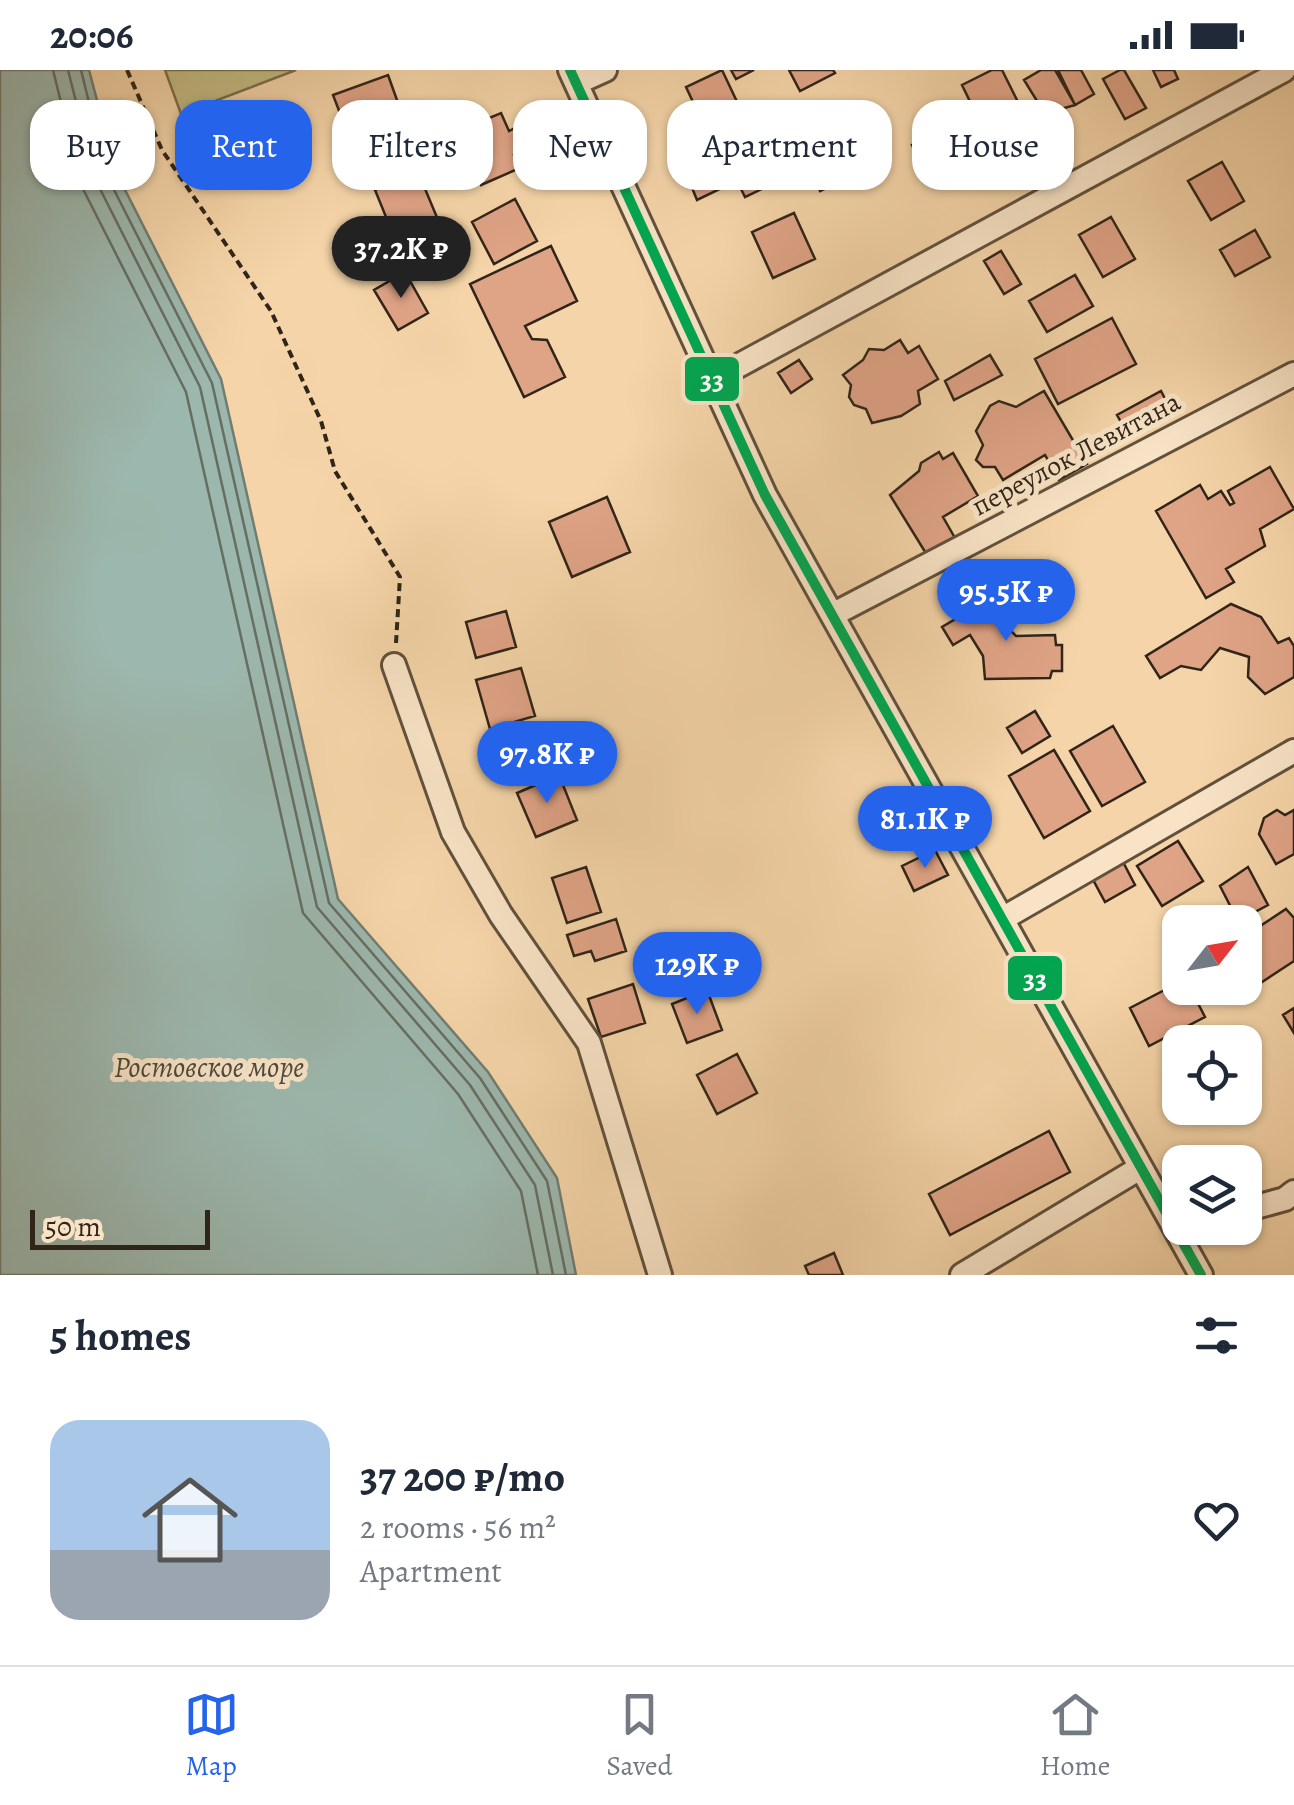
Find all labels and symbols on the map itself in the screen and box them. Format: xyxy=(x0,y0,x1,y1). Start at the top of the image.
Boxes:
pin: 37.2K ₽ xyxy=(309,216,493,301)
line badge: 33 xyxy=(683,355,741,403)
text: 33 xyxy=(700,361,724,399)
street label: переулок Левитана xyxy=(965,383,1187,525)
pin: 95.5K ₽ xyxy=(914,559,1098,644)
pin: 97.8K ₽ xyxy=(455,721,639,806)
pin: 81.1K ₽ xyxy=(833,786,1017,871)
north arrow xyxy=(1162,905,1262,1005)
pin: 129K ₽ xyxy=(616,932,778,1017)
line badge: 33 xyxy=(1006,954,1064,1002)
text: 33 xyxy=(1023,960,1047,998)
water label: Ростовское море xyxy=(114,1047,304,1087)
scale bar xyxy=(30,1205,210,1250)

